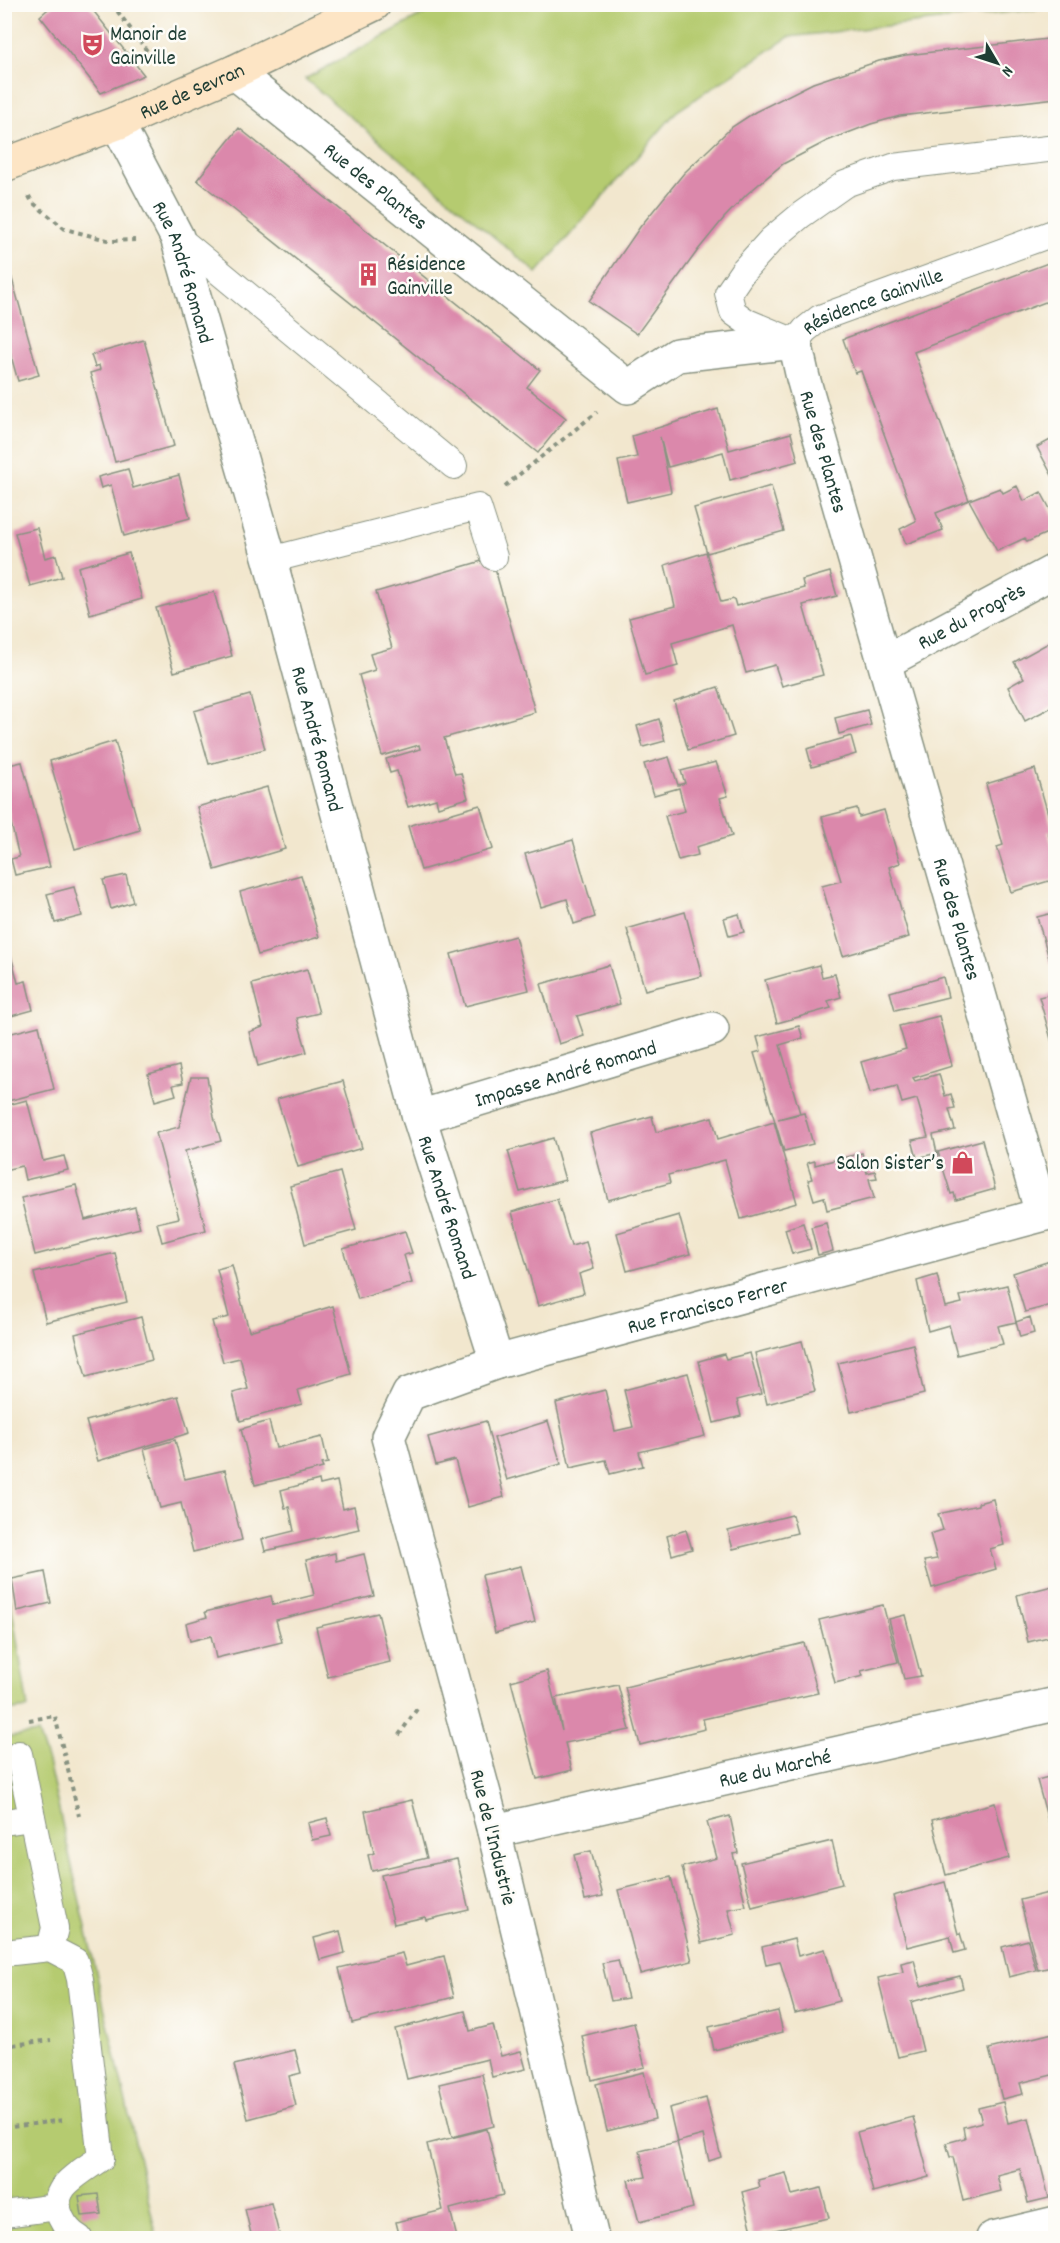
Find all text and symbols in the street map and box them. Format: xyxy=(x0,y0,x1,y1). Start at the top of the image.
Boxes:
place label: Manoir de Gainville xyxy=(110,21,187,75)
theatre icon: Manoir de Gainville xyxy=(79,32,105,58)
north arrow xyxy=(967,33,1027,93)
street label: Rue de Sevran xyxy=(136,57,251,129)
text: N xyxy=(995,61,1018,81)
street label: Rue des Plantes xyxy=(316,137,433,239)
street label: Rue André Romand xyxy=(143,196,219,348)
place label: Résidence Gainville xyxy=(387,251,465,305)
building icon: Résidence Gainville xyxy=(356,262,382,288)
street label: Résidence Gainville xyxy=(797,262,948,344)
street label: Rue des Plantes xyxy=(789,388,853,517)
street label: Rue du Progrès xyxy=(913,577,1032,660)
street label: Rue André Romand xyxy=(281,663,349,816)
street label: Rue des Plantes xyxy=(923,855,986,984)
street label: Impasse André Romand xyxy=(472,1034,661,1117)
street label: Rue André Romand xyxy=(408,1132,482,1284)
shop icon: Salon Sister’s xyxy=(949,1149,975,1175)
place label: Salon Sister’s xyxy=(836,1150,944,1180)
street label: Rue Francisco Ferrer xyxy=(624,1272,792,1344)
street label: Rue du Marché xyxy=(717,1743,835,1798)
street label: Rue de l'Industrie xyxy=(460,1767,522,1909)

